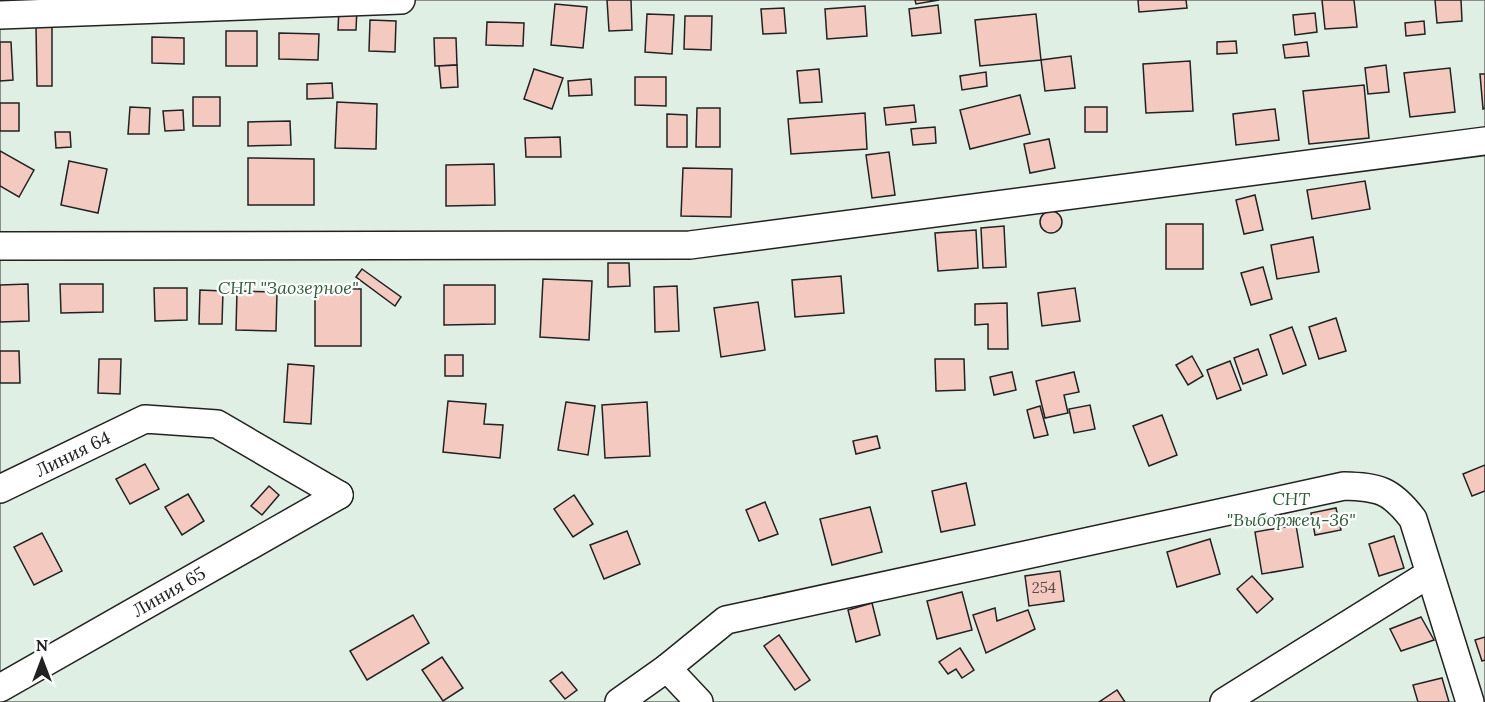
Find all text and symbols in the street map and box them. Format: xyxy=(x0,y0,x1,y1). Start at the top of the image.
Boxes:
park label: СНТ "Заозерное" xyxy=(218,276,358,299)
street label: Линия 64 xyxy=(31,425,114,482)
park label: СНТ "Выборжец-36" xyxy=(1227,487,1355,531)
street label: Линия 65 xyxy=(128,561,210,622)
house number: 254 xyxy=(1032,578,1056,597)
north arrow xyxy=(12,630,72,690)
text: N xyxy=(36,635,48,655)

